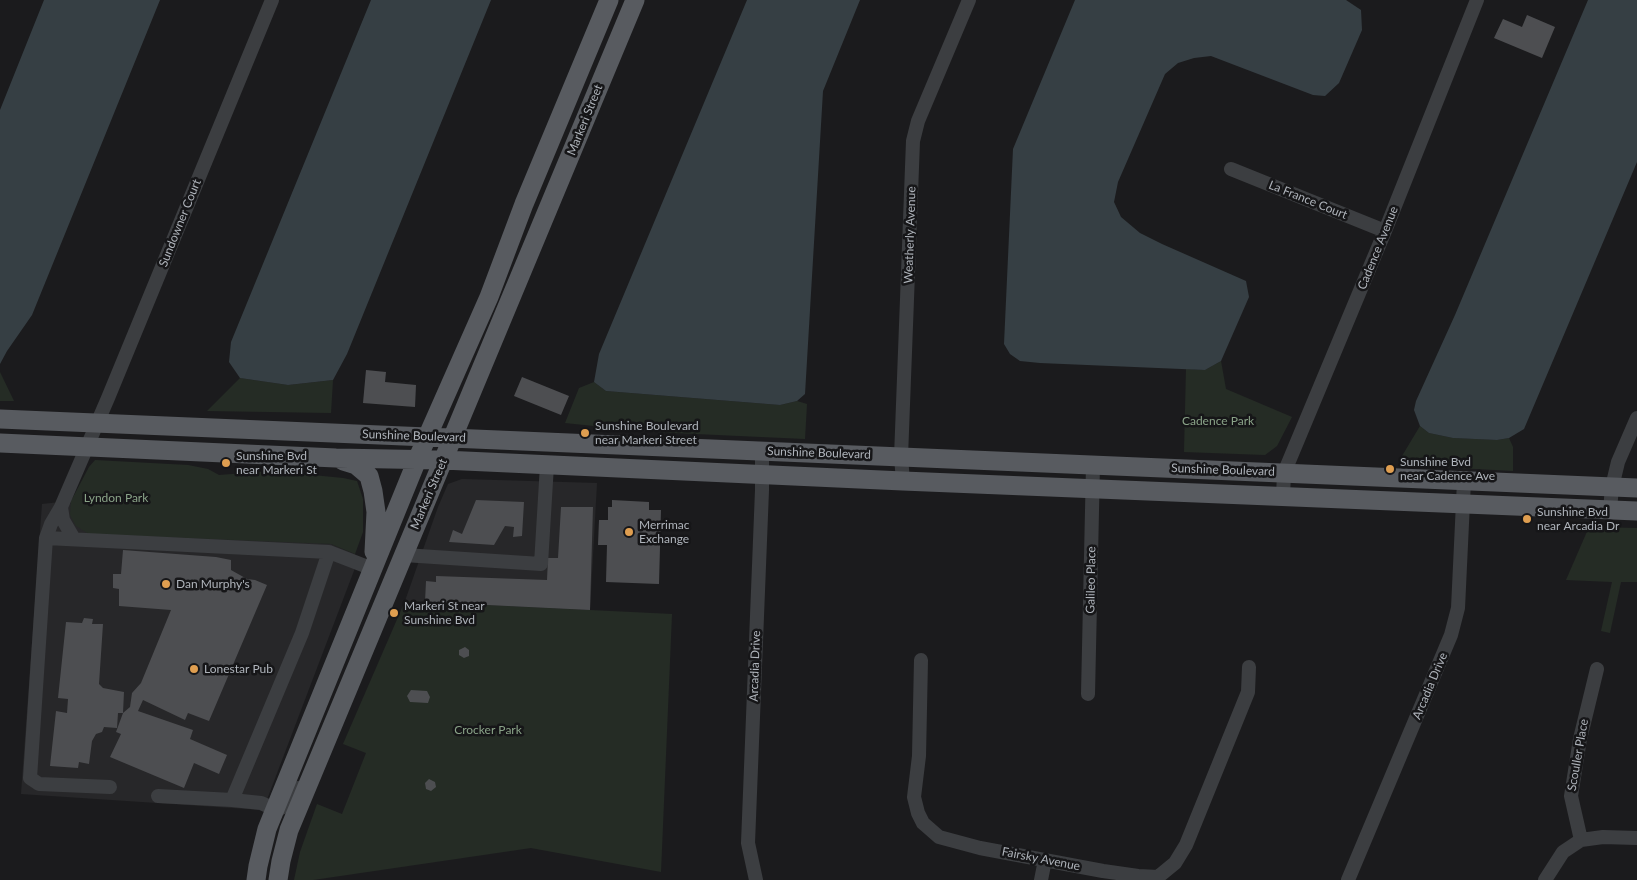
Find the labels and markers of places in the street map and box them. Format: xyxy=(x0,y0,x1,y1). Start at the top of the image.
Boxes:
place label: Sunshine Boulevard near Markeri Street xyxy=(595,419,699,447)
marker: Sunshine Boulevard near Markeri Street xyxy=(579,427,591,439)
place label: Sunshine Bvd near Markeri St xyxy=(236,449,317,477)
place label: Sunshine Bvd near Cadence Ave xyxy=(1400,455,1495,483)
marker: Sunshine Bvd near Markeri St xyxy=(220,457,232,469)
marker: Sunshine Bvd near Cadence Ave xyxy=(1384,463,1396,475)
place label: Sunshine Bvd near Arcadia Dr xyxy=(1537,505,1619,533)
marker: Sunshine Bvd near Arcadia Dr xyxy=(1521,513,1533,525)
place label: Merrimac Exchange xyxy=(639,518,689,546)
marker: Merrimac Exchange xyxy=(623,526,635,538)
place label: Dan Murphy's xyxy=(176,577,250,591)
marker: Dan Murphy's xyxy=(160,578,172,590)
place label: Markeri St near Sunshine Bvd xyxy=(404,599,485,627)
marker: Markeri St near Sunshine Bvd xyxy=(388,607,400,619)
place label: Lonestar Pub xyxy=(204,662,273,676)
marker: Lonestar Pub xyxy=(188,663,200,675)

